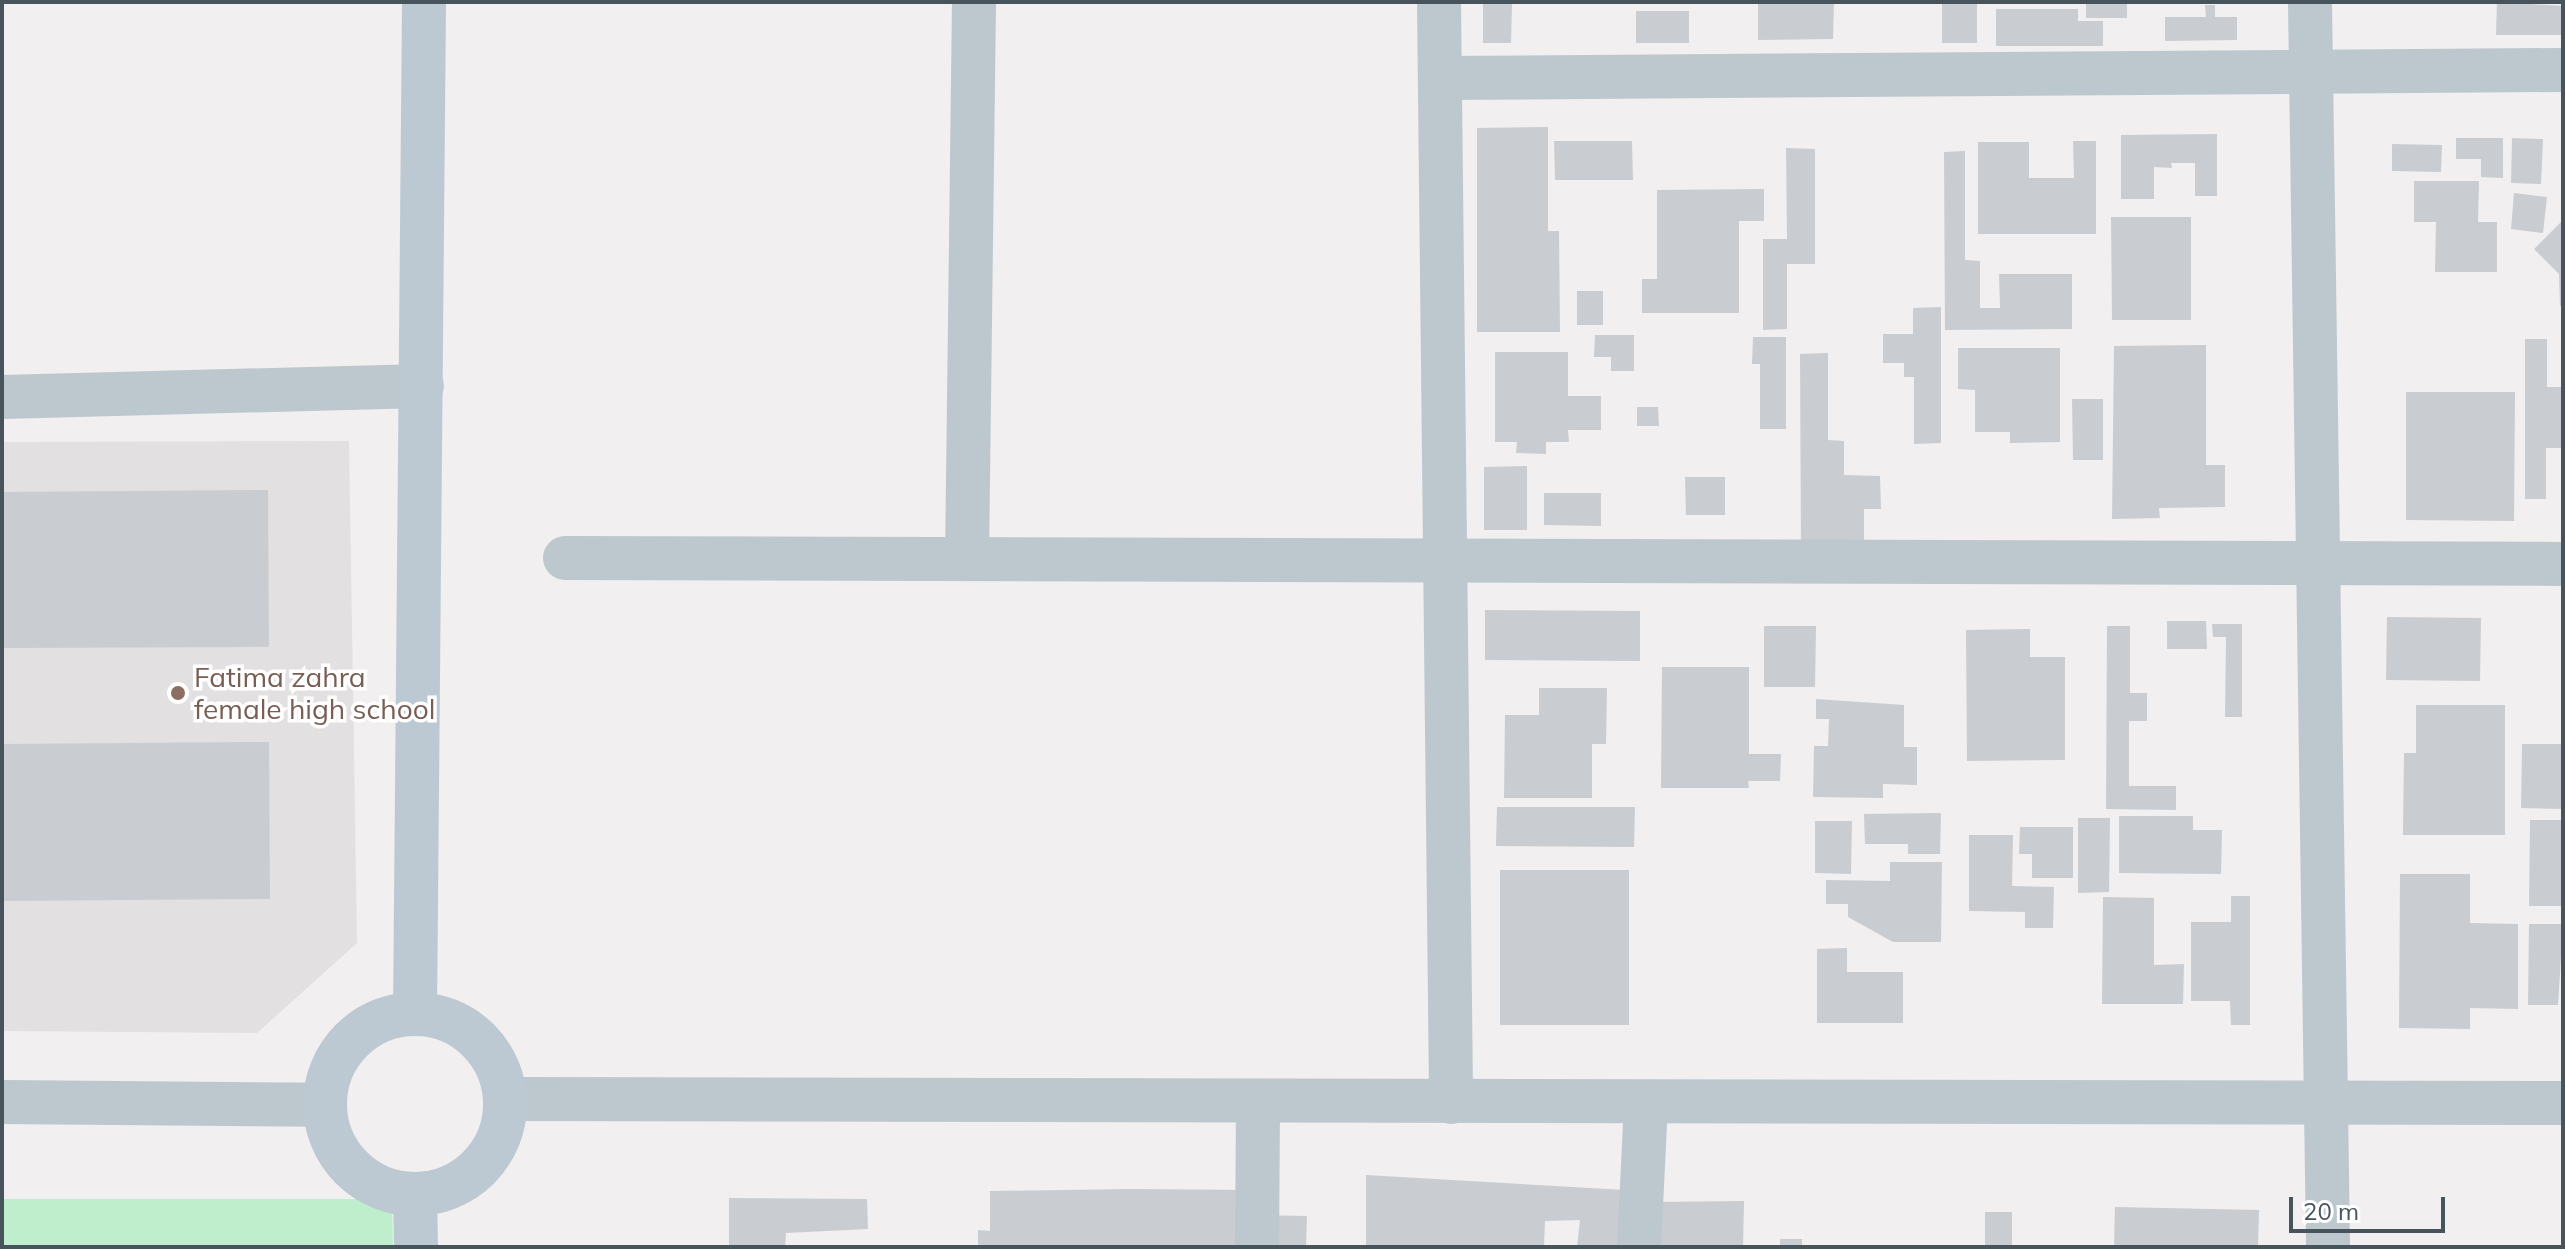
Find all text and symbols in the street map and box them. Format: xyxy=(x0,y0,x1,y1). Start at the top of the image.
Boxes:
place label: Fatima zahra female high school xyxy=(194,660,435,726)
marker: Fatima zahra female high school xyxy=(169,684,187,702)
scale bar xyxy=(2293,1181,2449,1231)
text: 20 m xyxy=(2303,1196,2359,1226)

